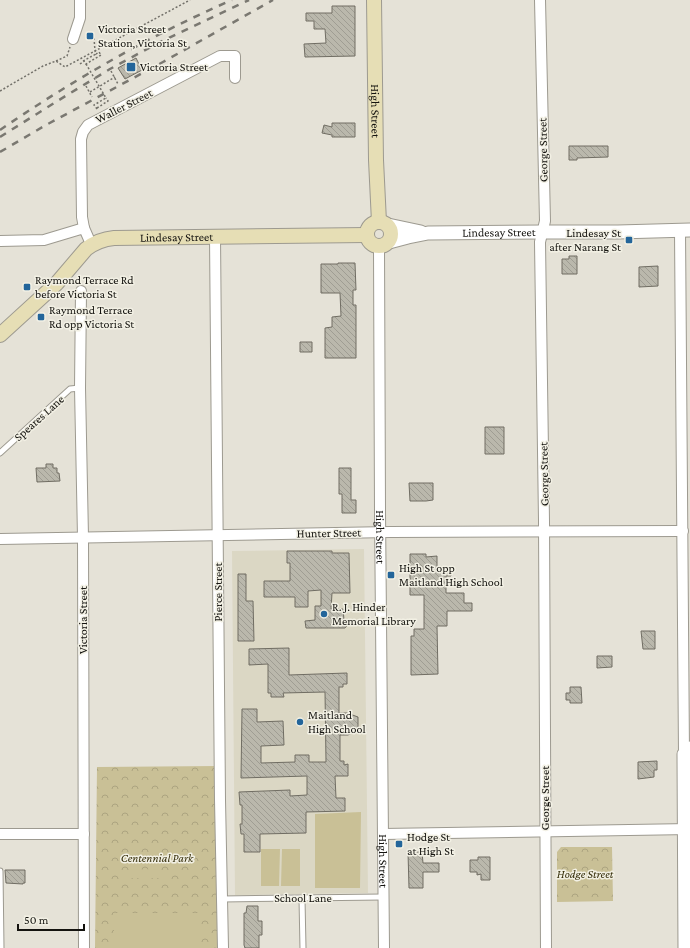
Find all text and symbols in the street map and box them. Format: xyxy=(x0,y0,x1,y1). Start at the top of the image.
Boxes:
place label: Victoria Street Station, Victoria St xyxy=(98,22,188,50)
marker: Victoria Street Station, Victoria St xyxy=(85,31,95,41)
place label: Victoria Street xyxy=(140,60,209,74)
marker: Victoria Street xyxy=(125,61,137,73)
street label: High Street xyxy=(368,84,383,139)
street label: Waller Street xyxy=(93,85,156,126)
street label: George Street xyxy=(535,117,551,182)
street label: Lindesay Street xyxy=(462,225,537,240)
place label: Lindesay St after Narang St xyxy=(549,226,622,254)
street label: Lindesay Street xyxy=(140,230,214,245)
marker: Lindesay St after Narang St xyxy=(624,235,634,245)
place label: Raymond Terrace Rd before Victoria St xyxy=(35,273,134,301)
marker: Raymond Terrace Rd before Victoria St xyxy=(22,282,32,292)
place label: Raymond Terrace Rd opp Victoria St xyxy=(49,303,135,331)
marker: Raymond Terrace Rd opp Victoria St xyxy=(36,312,46,322)
street label: Speares Lane xyxy=(11,392,67,444)
street label: George Street xyxy=(536,441,552,506)
street label: High Street xyxy=(373,510,387,565)
street label: Hunter Street xyxy=(297,525,362,541)
street label: Pierce Street xyxy=(211,561,225,622)
place label: High St opp Maitland High School xyxy=(399,561,503,589)
marker: High St opp Maitland High School xyxy=(386,570,396,580)
street label: Victoria Street xyxy=(76,585,90,654)
place label: R. J. Hinder Memorial Library xyxy=(332,600,416,628)
marker: R. J. Hinder Memorial Library xyxy=(319,609,329,619)
place label: Maitland High School xyxy=(308,708,366,736)
marker: Maitland High School xyxy=(295,717,305,727)
street label: George Street xyxy=(538,765,552,830)
place label: Hodge St at High St xyxy=(407,830,455,858)
street label: High Street xyxy=(376,834,390,889)
marker: Hodge St at High St xyxy=(394,839,404,849)
park label: Centennial Park xyxy=(121,851,194,865)
park label: Hodge Street xyxy=(557,867,614,881)
street label: School Lane xyxy=(274,891,332,905)
scale bar xyxy=(18,906,84,932)
text: 50 m xyxy=(24,913,49,927)

